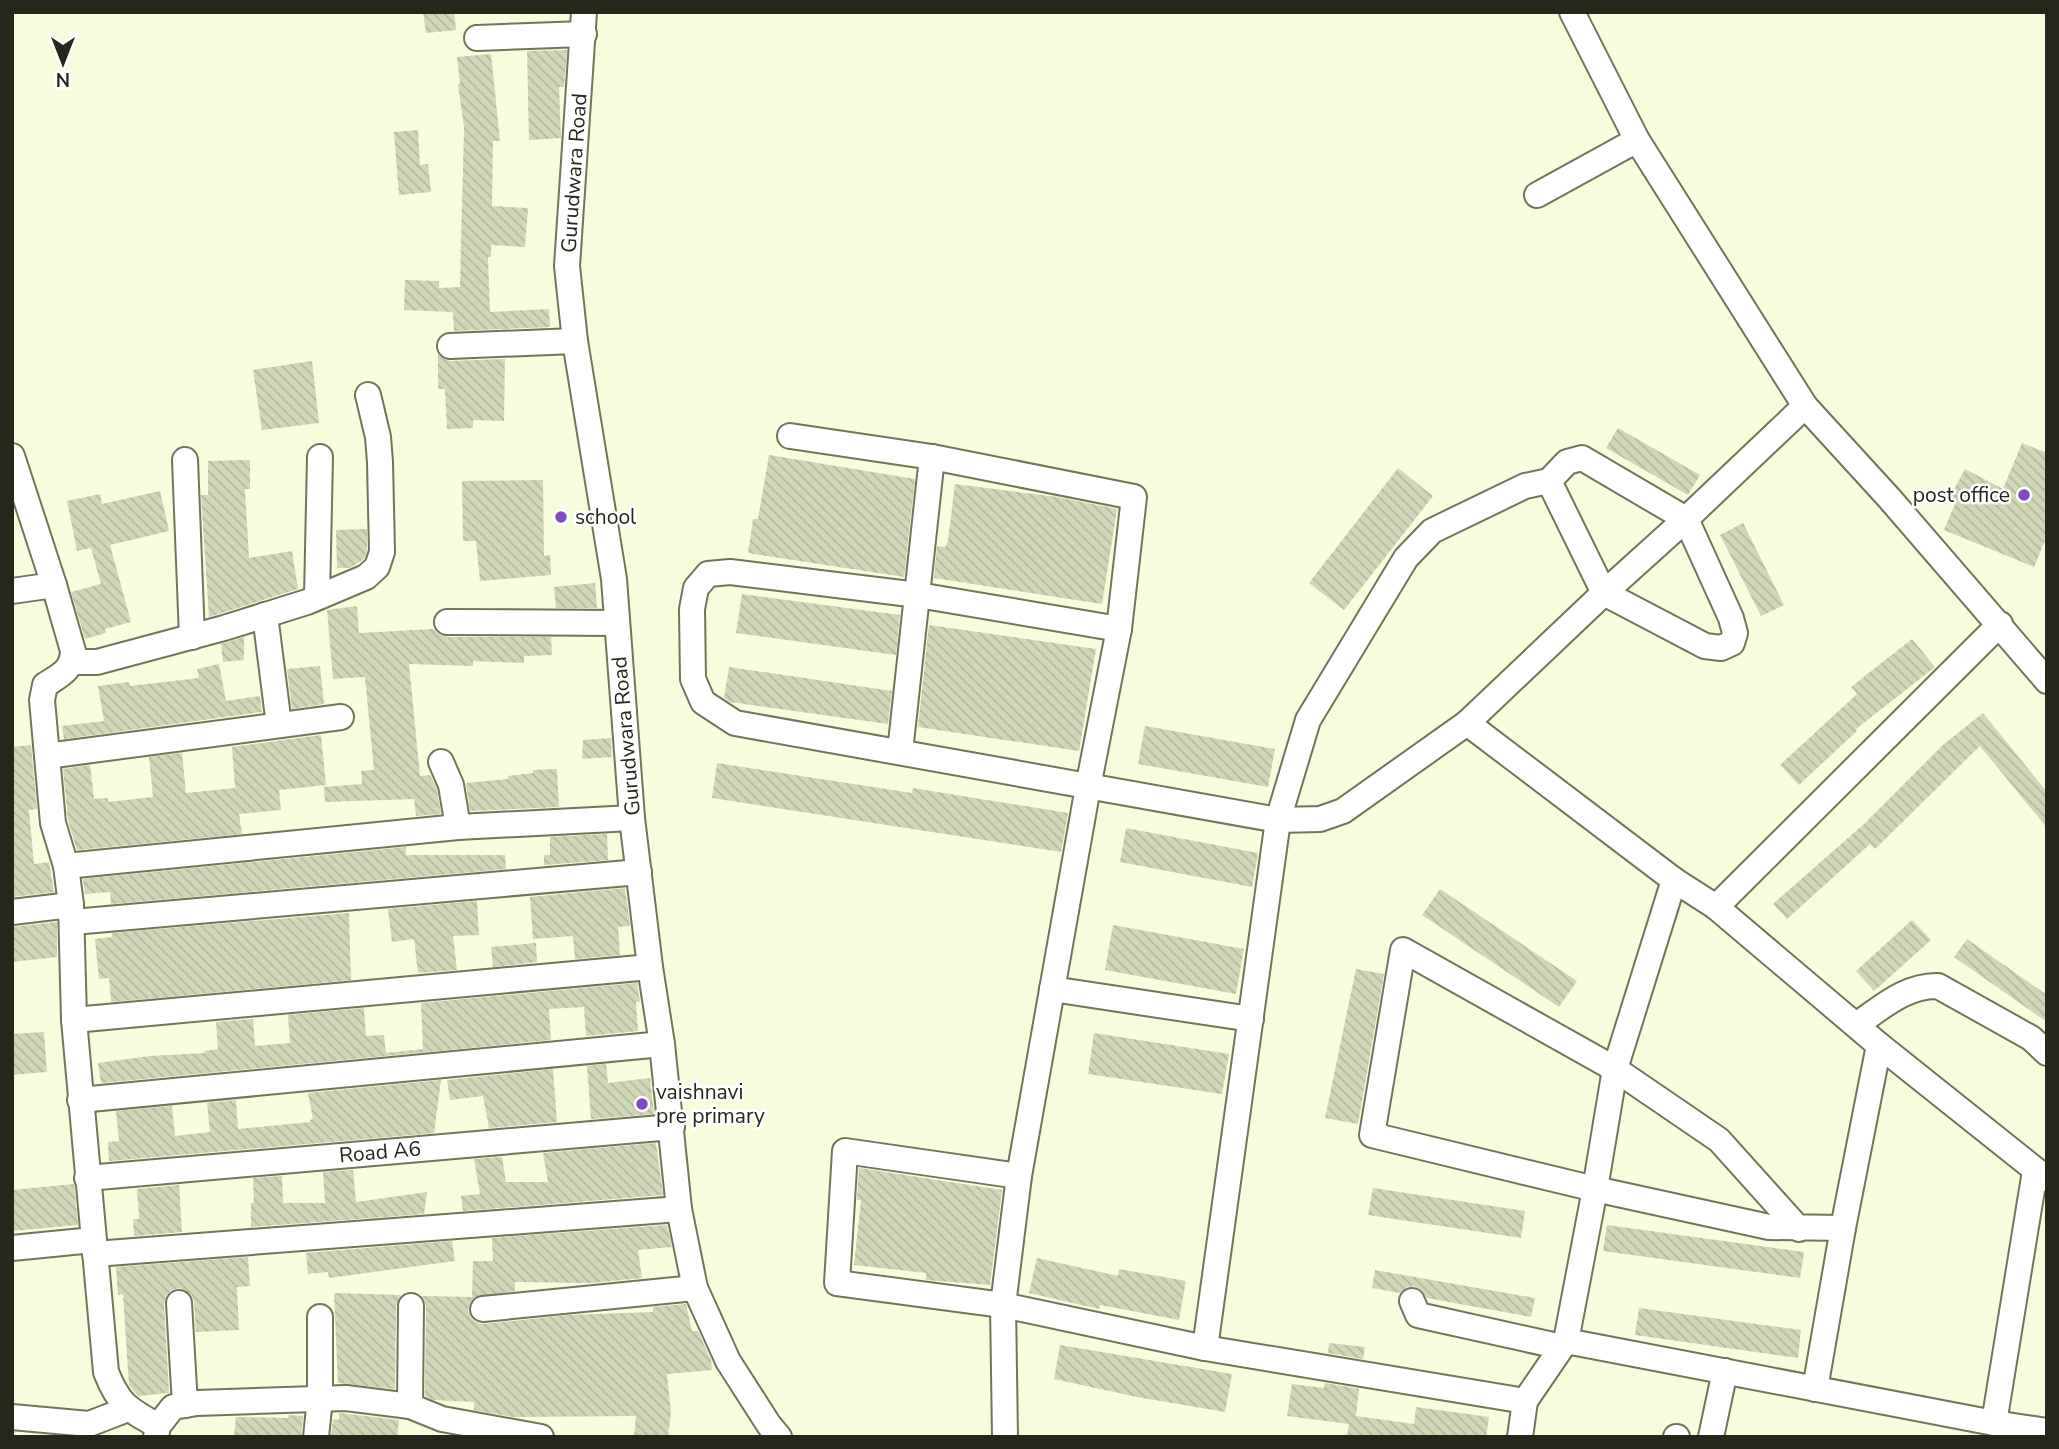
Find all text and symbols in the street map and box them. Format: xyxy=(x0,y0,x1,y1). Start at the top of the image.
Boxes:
north arrow xyxy=(28,28,98,98)
text: N xyxy=(56,66,70,92)
street label: Gurudwara Road xyxy=(554,92,594,254)
place label: post office xyxy=(1913,481,2010,509)
marker: post office xyxy=(2016,487,2032,503)
place label: school xyxy=(575,503,637,531)
marker: school xyxy=(553,509,569,525)
street label: Gurudwara Road xyxy=(605,655,647,817)
place label: vaishnavi pre primary xyxy=(656,1078,765,1130)
marker: vaishnavi pre primary xyxy=(634,1096,650,1112)
street label: Road A6 xyxy=(338,1134,422,1170)

